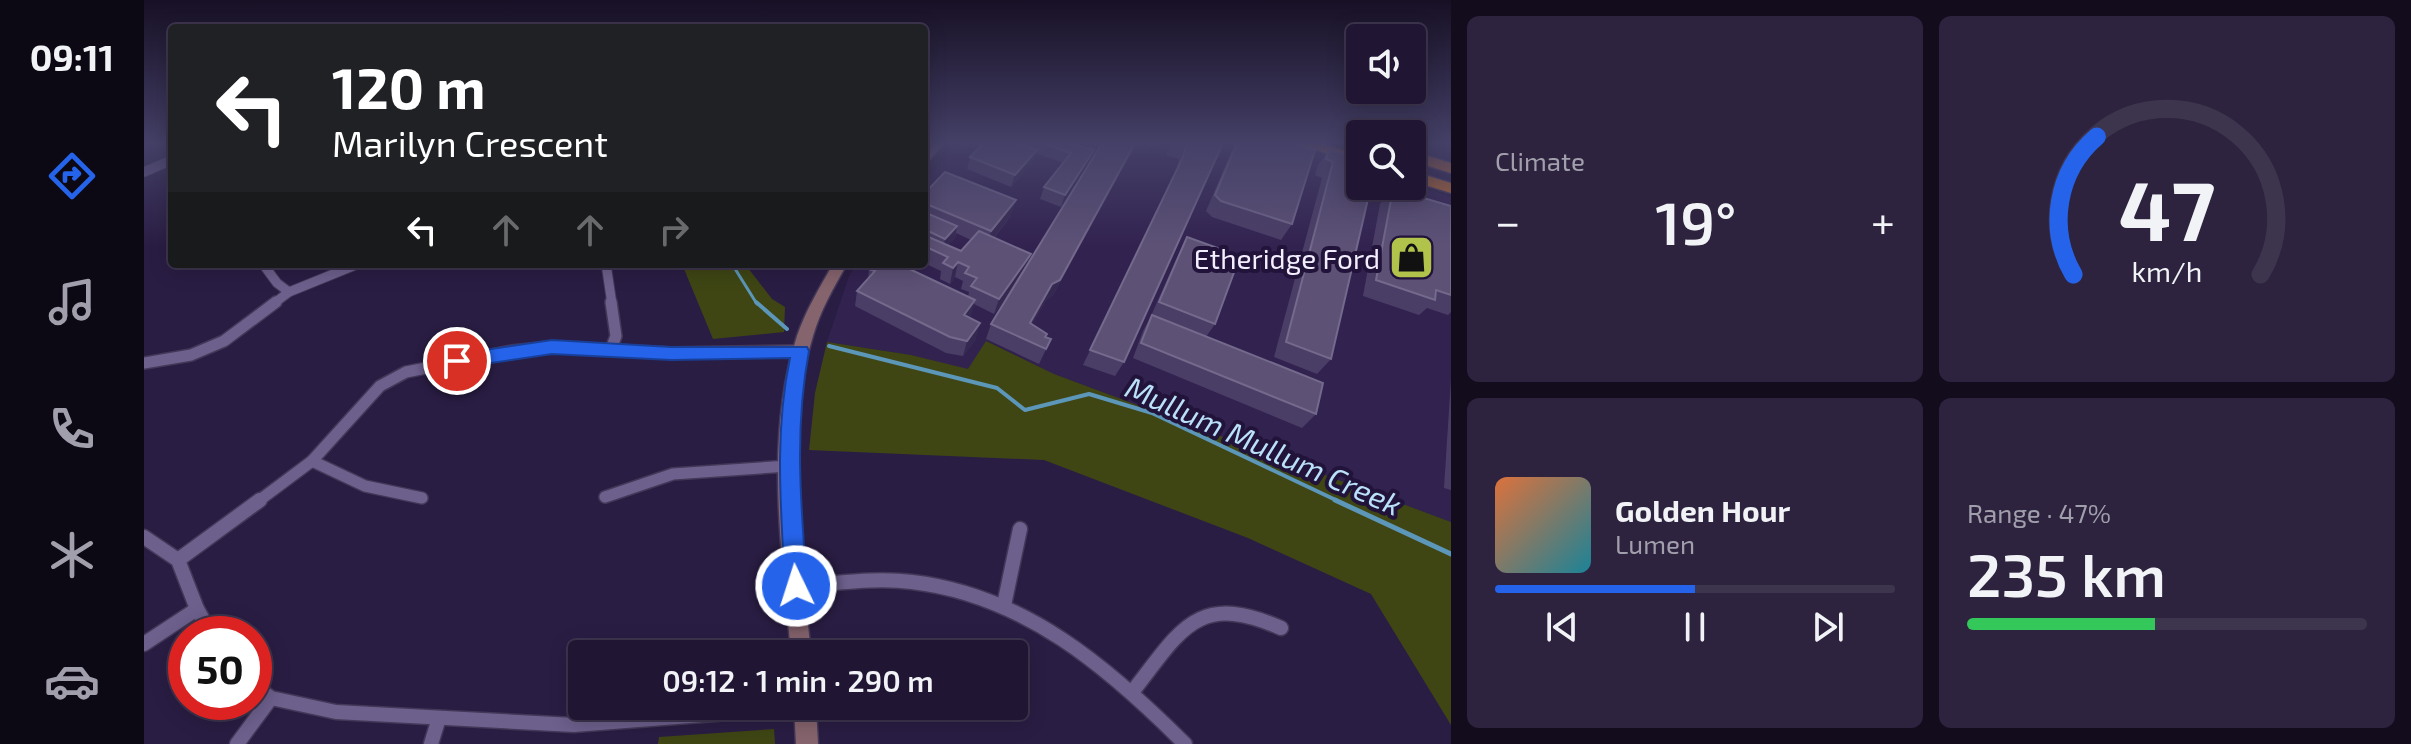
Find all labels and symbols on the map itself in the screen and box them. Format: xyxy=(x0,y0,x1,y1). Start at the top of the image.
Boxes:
shop icon: Etheridge Ford xyxy=(1387,234,1435,282)
place label: Etheridge Ford xyxy=(1194,241,1380,275)
pin xyxy=(423,327,491,395)
water label: Mullum Mullum Creek xyxy=(1121,368,1407,522)
position arrow xyxy=(754,544,838,628)
speed limit sign: 50 xyxy=(168,616,272,720)

